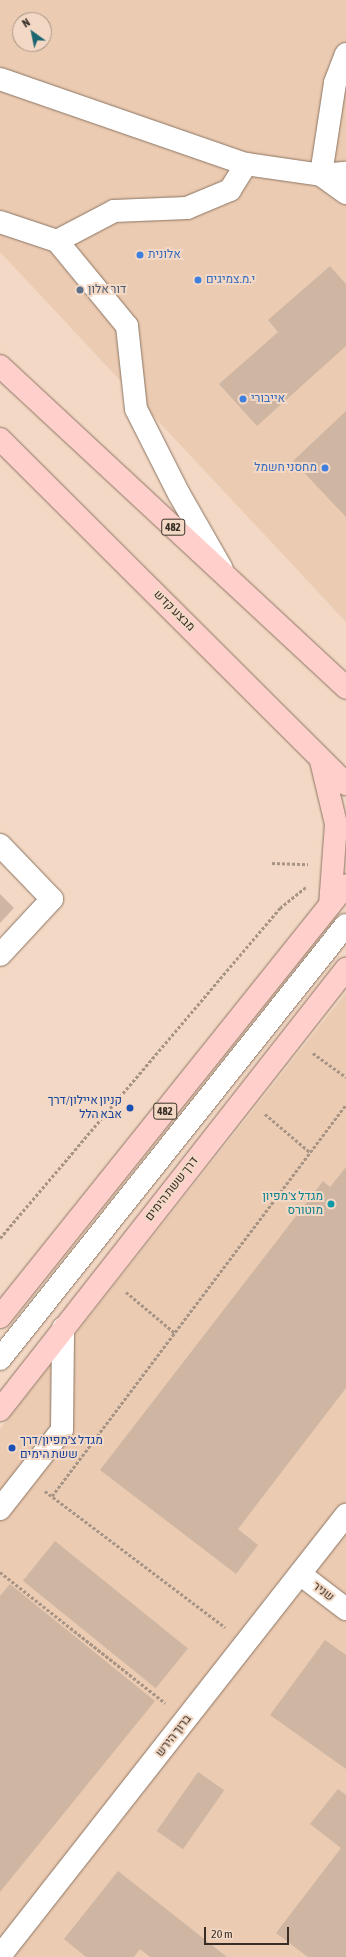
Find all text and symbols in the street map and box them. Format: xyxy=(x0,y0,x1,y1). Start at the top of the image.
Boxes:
north arrow xyxy=(12,12,52,52)
text: N xyxy=(20,16,32,30)
place label: אלונית xyxy=(148,248,181,262)
marker: אלונית xyxy=(135,250,145,260)
place label: י.מ.צמיגים xyxy=(206,273,255,287)
marker: י.מ.צמיגים xyxy=(193,275,203,285)
place label: דור אלון xyxy=(88,283,126,297)
marker: דור אלון xyxy=(75,285,85,295)
place label: אייבורי xyxy=(251,392,285,406)
marker: אייבורי xyxy=(238,394,248,404)
place label: מחסני חשמל xyxy=(254,461,317,475)
marker: מחסני חשמל xyxy=(320,463,330,473)
road number: 482 xyxy=(161,518,185,536)
street label: מבצע קדש xyxy=(150,587,198,635)
place label: קניון איילון/דרך אבא הלל xyxy=(48,1094,122,1122)
road number: 482 xyxy=(153,1102,177,1120)
marker: קניון איילון/דרך אבא הלל xyxy=(125,1103,135,1113)
street label: דרך ששת הימים xyxy=(142,1154,202,1224)
place label: מגדל צ'מפיון מוטורס xyxy=(262,1190,323,1218)
marker: מגדל צ'מפיון מוטורס xyxy=(326,1199,336,1209)
place label: מגדל צ׳מפיון/דרך ששת הימים xyxy=(20,1434,103,1462)
marker: מגדל צ׳מפיון/דרך ששת הימים xyxy=(7,1443,17,1453)
street label: שניר xyxy=(309,1579,337,1605)
street label: ברוך הירש xyxy=(153,1712,195,1760)
scale bar xyxy=(206,1919,291,1945)
text: 20 m xyxy=(211,1927,233,1941)

